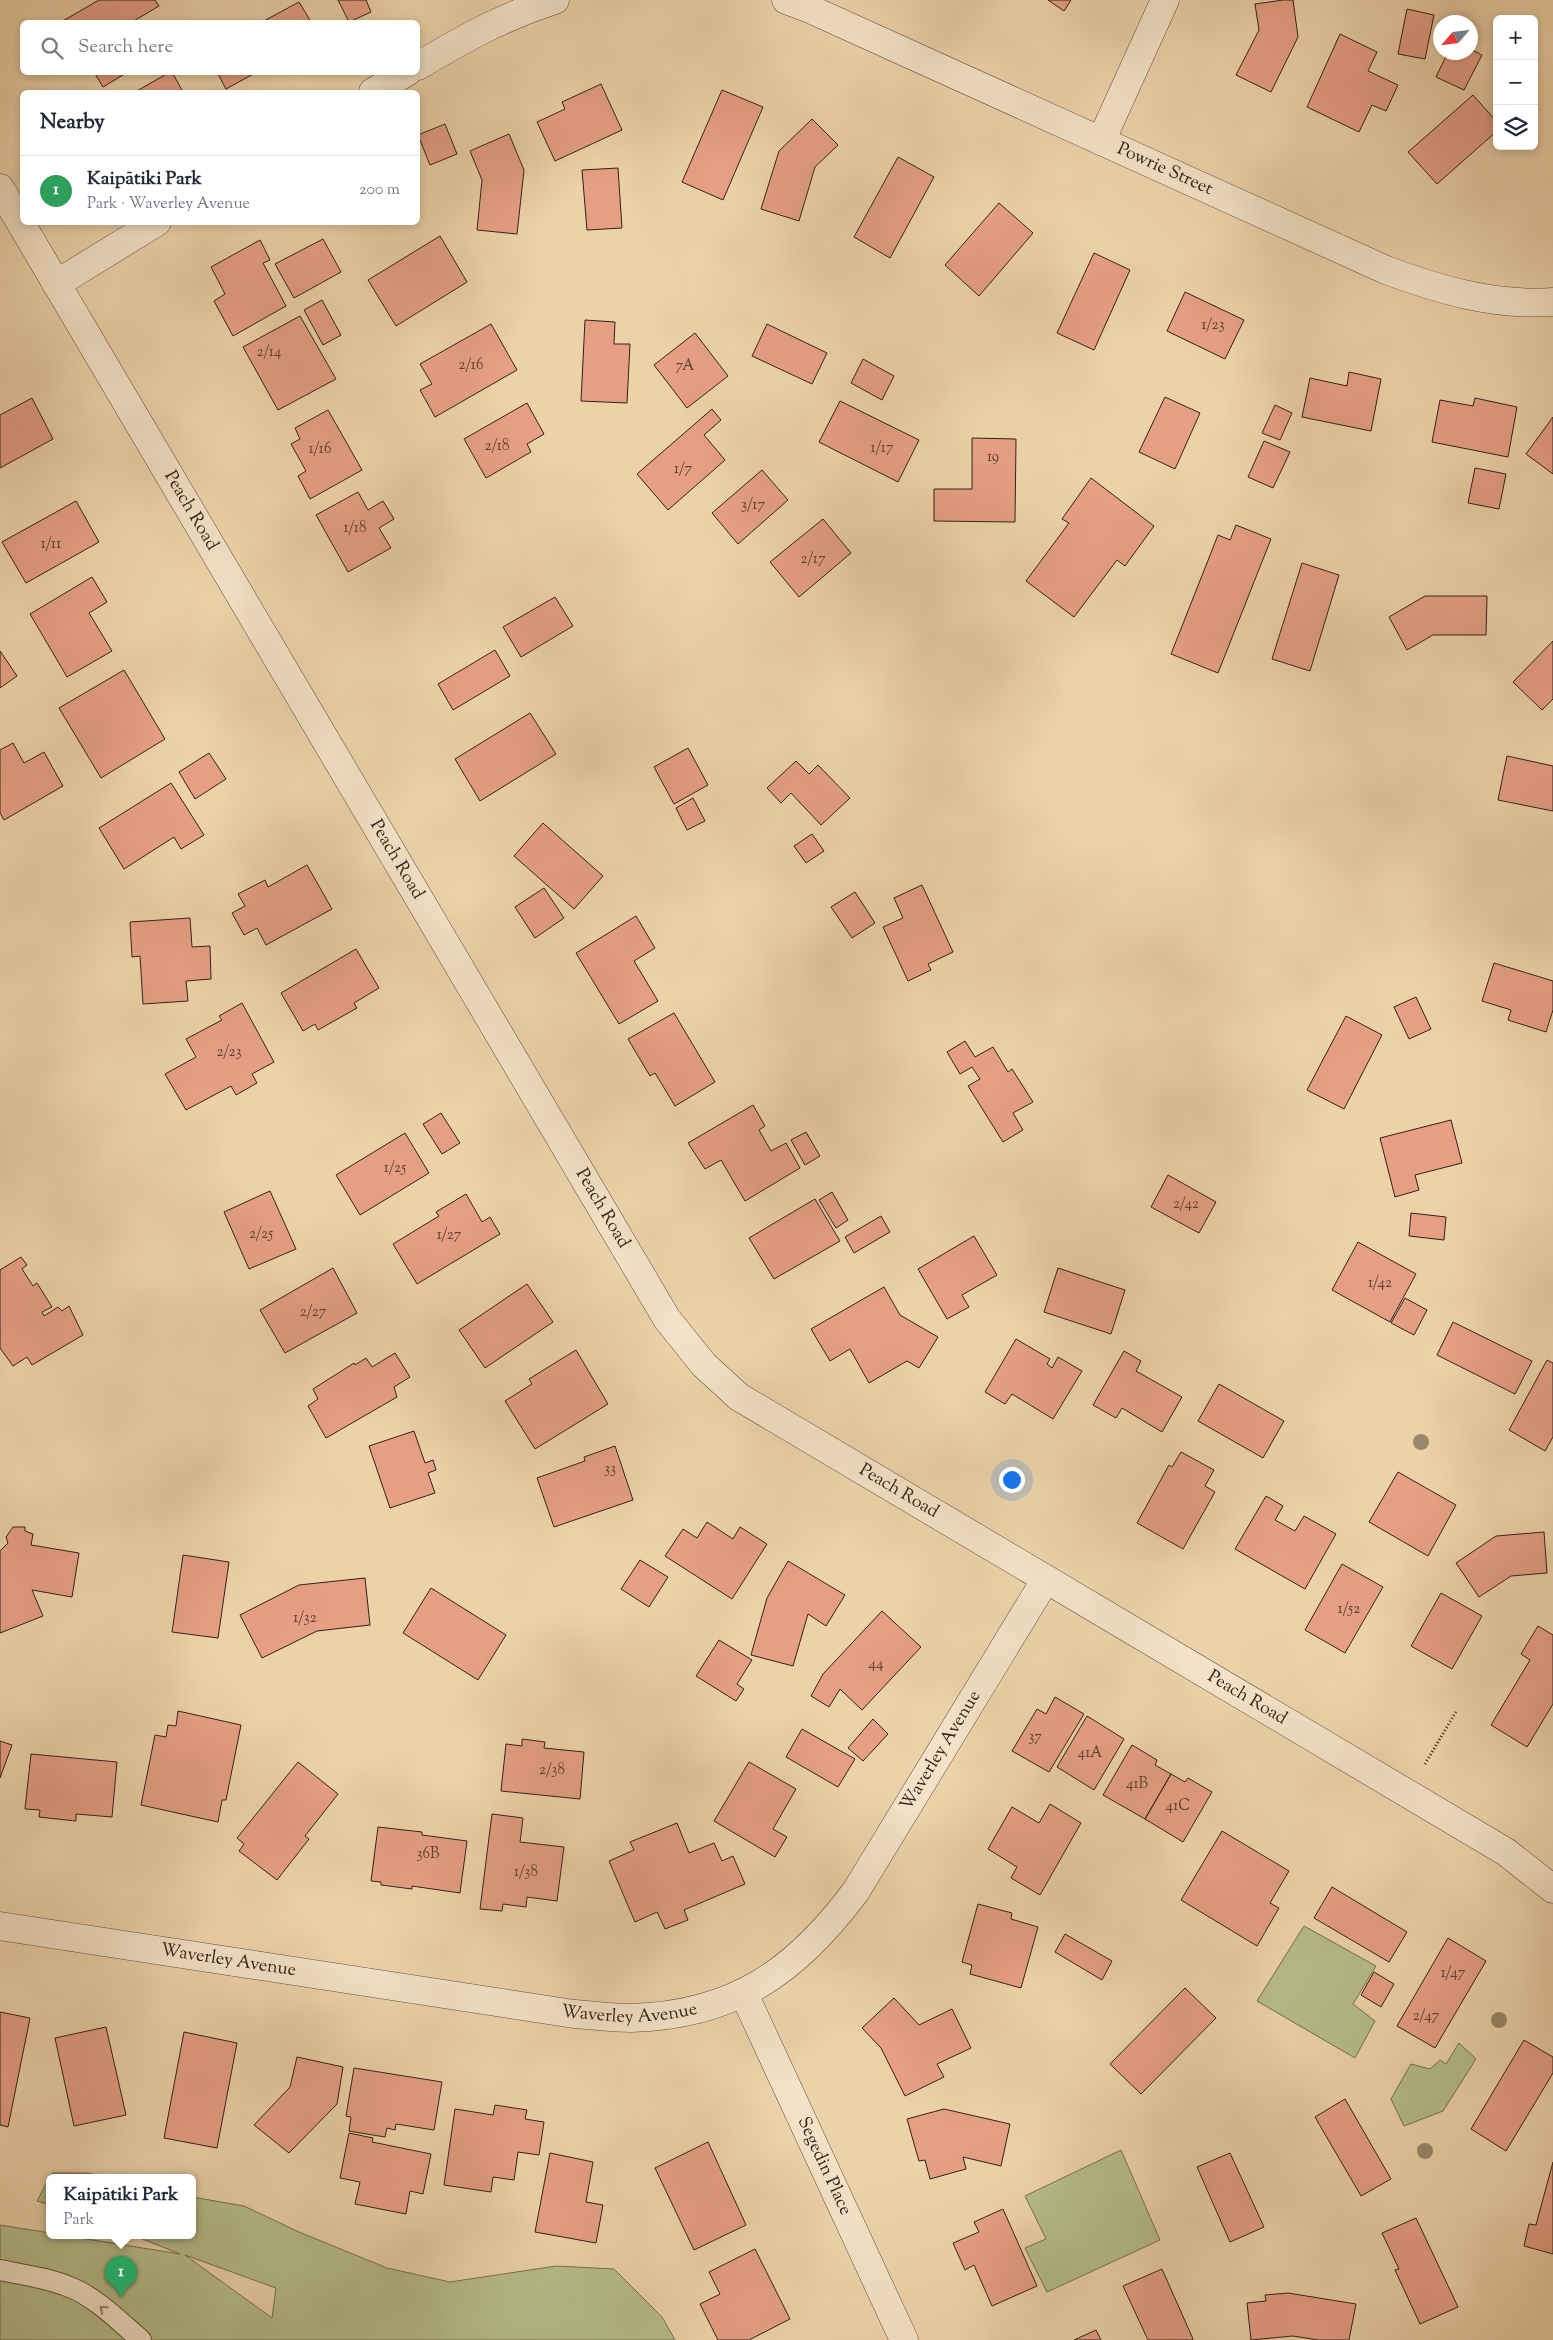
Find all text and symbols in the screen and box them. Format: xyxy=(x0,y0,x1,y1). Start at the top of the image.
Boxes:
north arrow xyxy=(1433,15,1478,60)
map controls xyxy=(1493,15,1538,150)
button: + xyxy=(1493,15,1538,60)
search box xyxy=(20,20,420,75)
icon: search xyxy=(38,34,66,62)
text: Search here xyxy=(78,34,173,61)
button: − xyxy=(1493,60,1538,105)
button: layers xyxy=(1493,105,1538,150)
text: Nearby xyxy=(40,108,105,138)
street label: Powrie Street xyxy=(1113,137,1217,203)
text: Kaipātiki Park xyxy=(87,166,202,193)
text: 1 xyxy=(53,179,59,202)
text: 200 m xyxy=(359,179,400,202)
text: Park · Waverley Avenue xyxy=(87,193,250,216)
house number: 1/23 xyxy=(1201,315,1225,336)
house number: 2/14 xyxy=(257,342,282,363)
house number: 2/16 xyxy=(459,355,483,376)
house number: 7A xyxy=(676,356,694,377)
house number: 2/18 xyxy=(485,436,509,457)
house number: 1/17 xyxy=(871,438,894,459)
house number: 1/16 xyxy=(309,439,331,460)
house number: 19 xyxy=(987,447,999,468)
house number: 1/7 xyxy=(674,459,692,480)
street label: Peach Road xyxy=(157,466,224,556)
house number: 3/17 xyxy=(741,495,765,516)
house number: 1/18 xyxy=(344,518,366,539)
house number: 1/11 xyxy=(41,534,61,555)
house number: 2/17 xyxy=(801,549,826,570)
street label: Peach Road xyxy=(362,815,430,905)
house number: 2/23 xyxy=(216,1042,242,1063)
house number: 1/25 xyxy=(384,1158,406,1179)
street label: Peach Road xyxy=(568,1164,636,1254)
house number: 2/42 xyxy=(1173,1194,1199,1215)
house number: 2/25 xyxy=(249,1224,273,1245)
house number: 1/27 xyxy=(437,1225,462,1246)
house number: 1/42 xyxy=(1368,1273,1392,1294)
house number: 2/27 xyxy=(300,1302,327,1323)
street label: Peach Road xyxy=(854,1458,943,1525)
house number: 33 xyxy=(604,1459,616,1480)
your location xyxy=(999,1467,1025,1493)
house number: 1/52 xyxy=(1338,1599,1360,1620)
house number: 1/32 xyxy=(293,1608,317,1629)
house number: 44 xyxy=(868,1654,884,1675)
street label: Peach Road xyxy=(1202,1664,1292,1732)
street label: Waverley Avenue xyxy=(895,1686,988,1816)
house number: 37 xyxy=(1028,1727,1042,1748)
house number: 41A xyxy=(1078,1743,1102,1764)
house number: 2/38 xyxy=(539,1760,565,1781)
house number: 41B xyxy=(1126,1774,1149,1795)
house number: 41C xyxy=(1166,1796,1190,1817)
house number: 36B xyxy=(417,1844,440,1865)
house number: 1/38 xyxy=(514,1862,538,1883)
street label: Waverley Avenue xyxy=(159,1938,298,1984)
house number: 1/47 xyxy=(1441,1963,1466,1984)
street label: Waverley Avenue xyxy=(559,1997,700,2031)
house number: 2/47 xyxy=(1413,2006,1440,2027)
street label: Segedin Place xyxy=(790,2113,858,2220)
popup xyxy=(46,2174,196,2239)
text: Kaipātiki Park xyxy=(64,2182,178,2209)
text: Park xyxy=(64,2209,94,2232)
pin: 1 xyxy=(105,2256,137,2297)
one-way arrow xyxy=(100,2305,109,2314)

